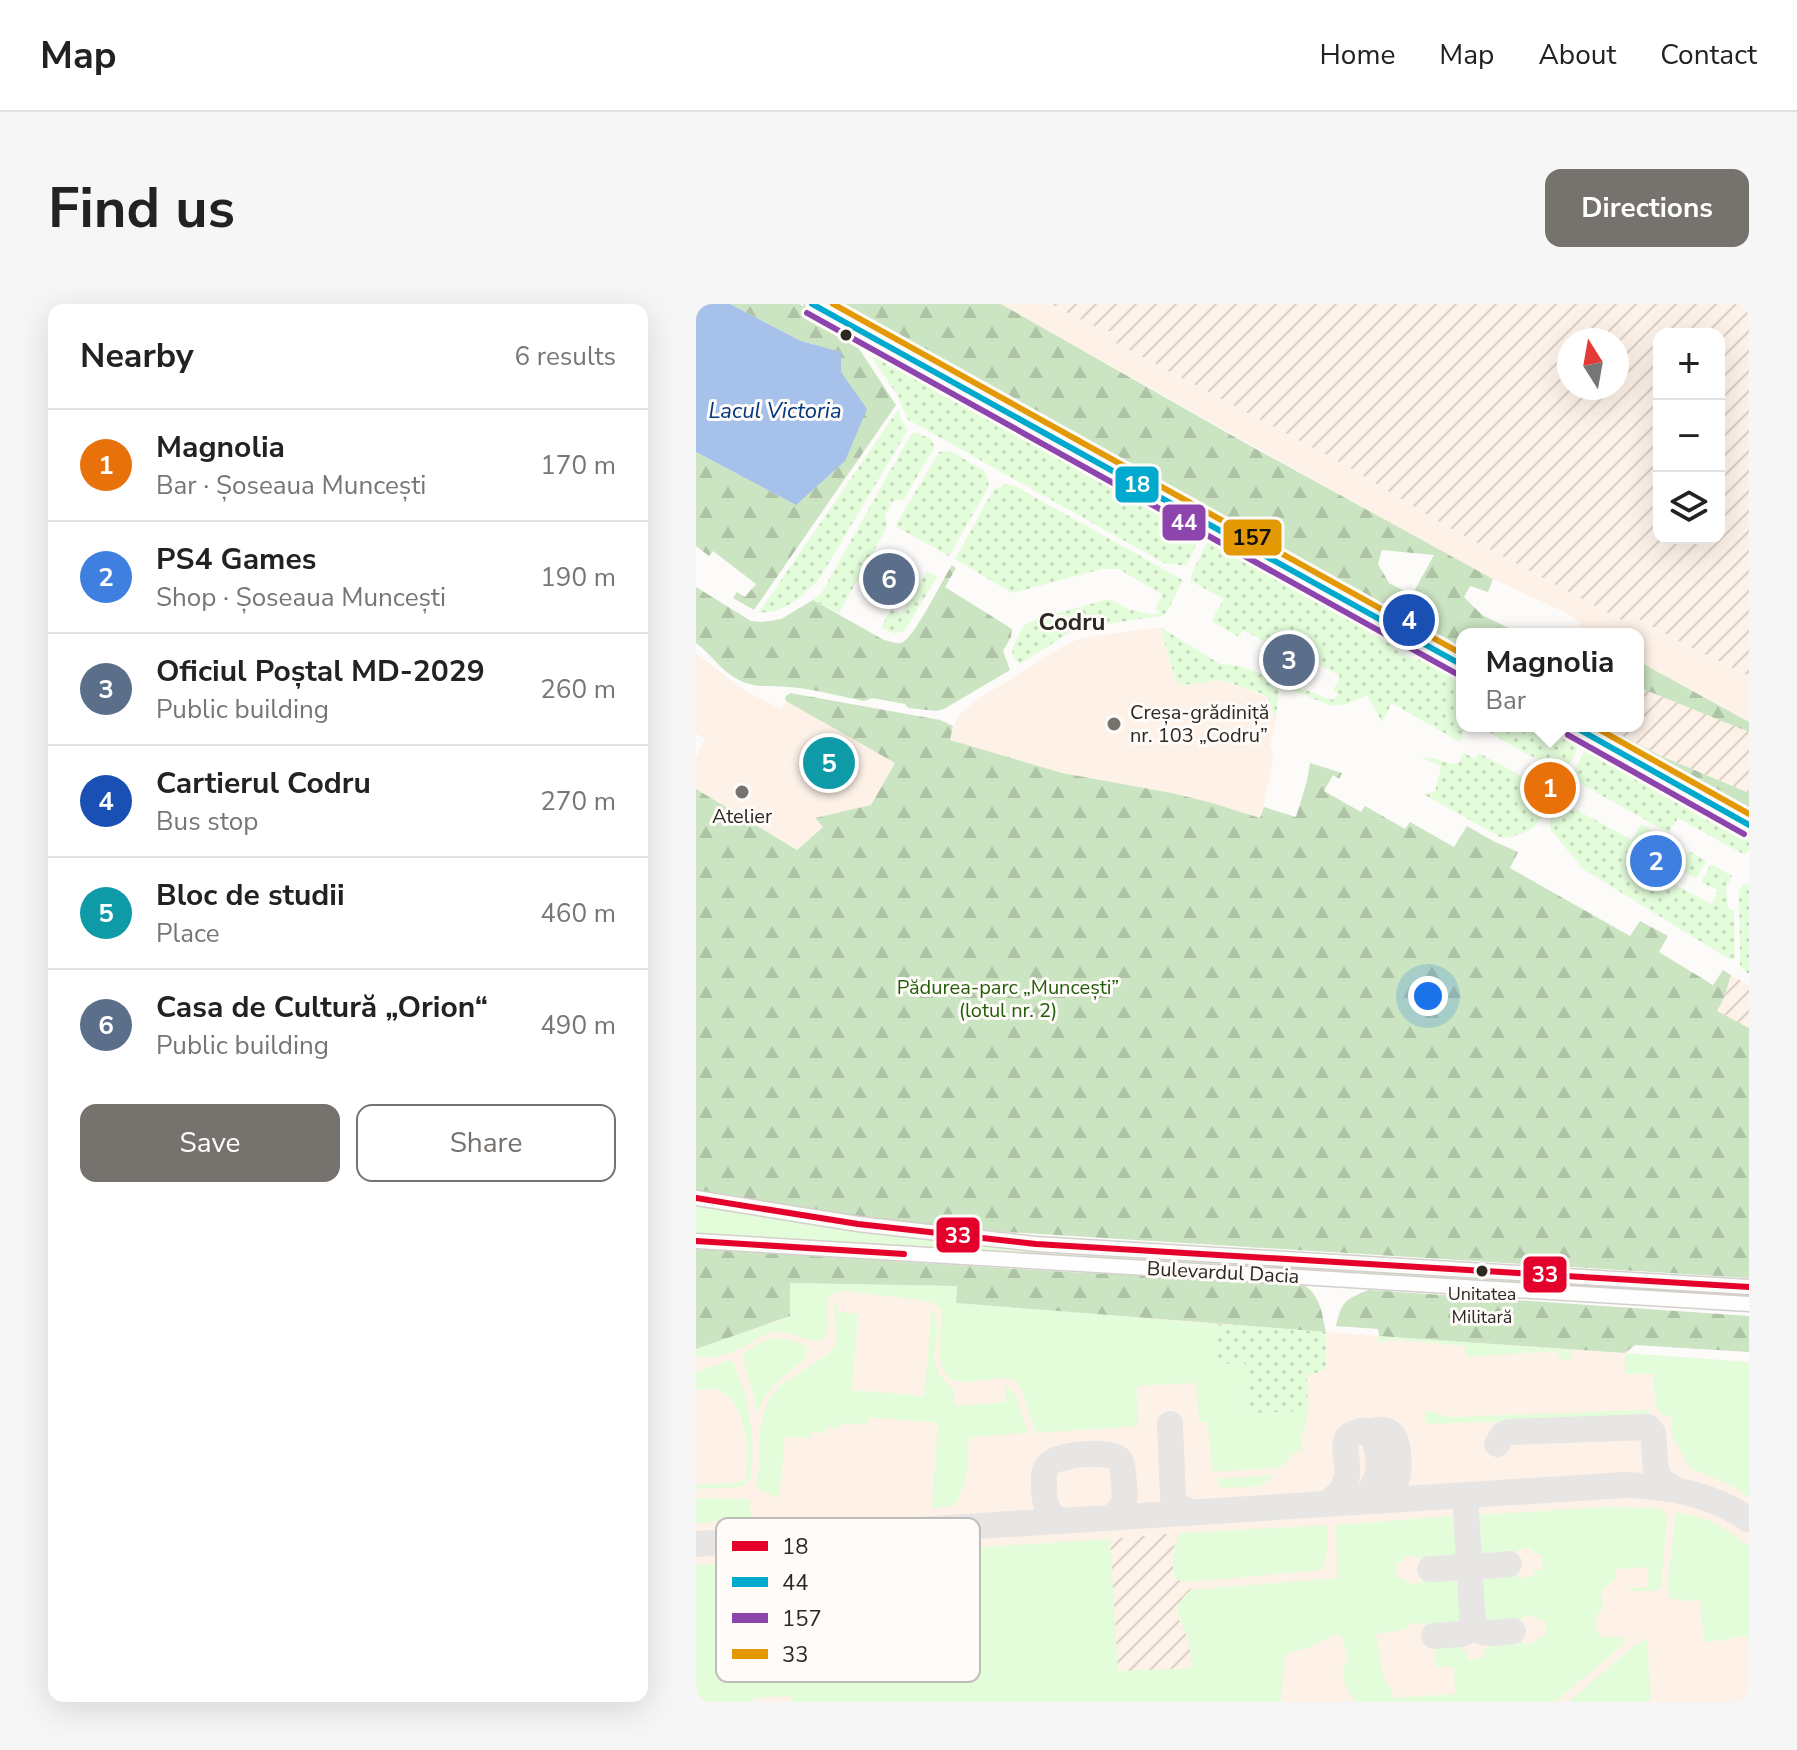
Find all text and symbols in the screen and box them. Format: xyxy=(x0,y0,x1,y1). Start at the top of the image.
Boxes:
text: Map xyxy=(40,30,117,81)
text: Home xyxy=(1320,36,1395,74)
text: Map xyxy=(1439,36,1494,74)
text: About xyxy=(1538,36,1616,74)
text: Contact xyxy=(1660,36,1757,74)
button: Directions xyxy=(1545,169,1749,247)
text: Find us xyxy=(48,170,235,247)
unlabelled marker xyxy=(838,327,854,343)
north arrow xyxy=(1557,328,1629,400)
map controls xyxy=(1653,328,1725,544)
button: + xyxy=(1653,328,1725,400)
text: Nearby xyxy=(80,333,194,379)
text: 6 results xyxy=(515,339,616,374)
water label: Lacul Victoria xyxy=(708,396,842,426)
button: − xyxy=(1653,400,1725,472)
text: Magnolia xyxy=(156,427,285,468)
text: 1 xyxy=(98,448,114,483)
text: 170 m xyxy=(540,448,616,483)
line badge: 18 xyxy=(1114,465,1160,504)
text: Bar · Șoseaua Muncești xyxy=(156,468,426,503)
text: 18 xyxy=(1124,470,1150,500)
button: layers xyxy=(1653,472,1725,544)
line badge: 44 xyxy=(1161,503,1207,542)
text: 44 xyxy=(1171,508,1197,538)
line badge: 157 xyxy=(1222,518,1283,557)
text: 157 xyxy=(1232,523,1272,553)
text: PS4 Games xyxy=(156,539,316,580)
pin: 6 xyxy=(863,549,915,609)
text: 2 xyxy=(98,560,114,595)
text: 190 m xyxy=(540,560,616,595)
text: Shop · Șoseaua Muncești xyxy=(156,580,446,615)
pin: 4 xyxy=(1383,590,1435,650)
district label: Codru xyxy=(1039,606,1105,638)
popup xyxy=(1456,628,1644,732)
pin: 3 xyxy=(1263,630,1315,690)
text: Magnolia xyxy=(1485,642,1615,683)
text: Oficiul Poștal MD-2029 xyxy=(156,651,485,692)
text: 3 xyxy=(98,672,114,707)
text: 260 m xyxy=(540,672,616,707)
text: Bar xyxy=(1485,683,1526,718)
text: Public building xyxy=(156,692,329,727)
place label: Creșa-grădiniță nr. 103 „Codru” xyxy=(1130,699,1269,749)
marker: Creșa-grădiniță nr. 103 „Codru” xyxy=(1105,715,1123,733)
pin: 5 xyxy=(803,733,855,793)
pin: 1 xyxy=(1524,758,1576,818)
text: Cartierul Codru xyxy=(156,763,371,804)
marker: Atelier xyxy=(733,783,751,801)
text: 4 xyxy=(98,784,114,819)
text: 270 m xyxy=(540,784,616,819)
place label: Atelier xyxy=(712,803,772,830)
text: Bus stop xyxy=(156,804,258,839)
pin: 2 xyxy=(1630,831,1682,891)
text: Bloc de studii xyxy=(156,875,345,916)
text: 5 xyxy=(98,896,114,931)
text: 460 m xyxy=(540,896,616,931)
text: Place xyxy=(156,916,220,951)
park label: Pădurea-parc „Muncești” (lotul nr. 2) xyxy=(897,974,1119,1024)
your location xyxy=(1408,976,1448,1016)
text: Casa de Cultură „Orion“ xyxy=(156,987,488,1028)
text: 6 xyxy=(98,1008,114,1043)
text: 490 m xyxy=(540,1008,616,1043)
text: Public building xyxy=(156,1028,329,1063)
button: Save xyxy=(80,1104,340,1182)
button: Share xyxy=(356,1104,616,1182)
line badge: 33 xyxy=(935,1216,981,1254)
text: 33 xyxy=(945,1221,971,1251)
street label: Bulevardul Dacia xyxy=(1146,1255,1300,1290)
line badge: 33 xyxy=(1522,1255,1568,1294)
text: 33 xyxy=(1532,1260,1558,1290)
marker: Unitatea Militară xyxy=(1474,1263,1490,1279)
place label: Unitatea Militară xyxy=(1448,1282,1516,1329)
legend xyxy=(716,1518,980,1682)
text: 18 xyxy=(782,1532,808,1562)
text: 44 xyxy=(782,1568,808,1598)
text: 157 xyxy=(782,1604,822,1634)
text: 33 xyxy=(782,1640,808,1670)

